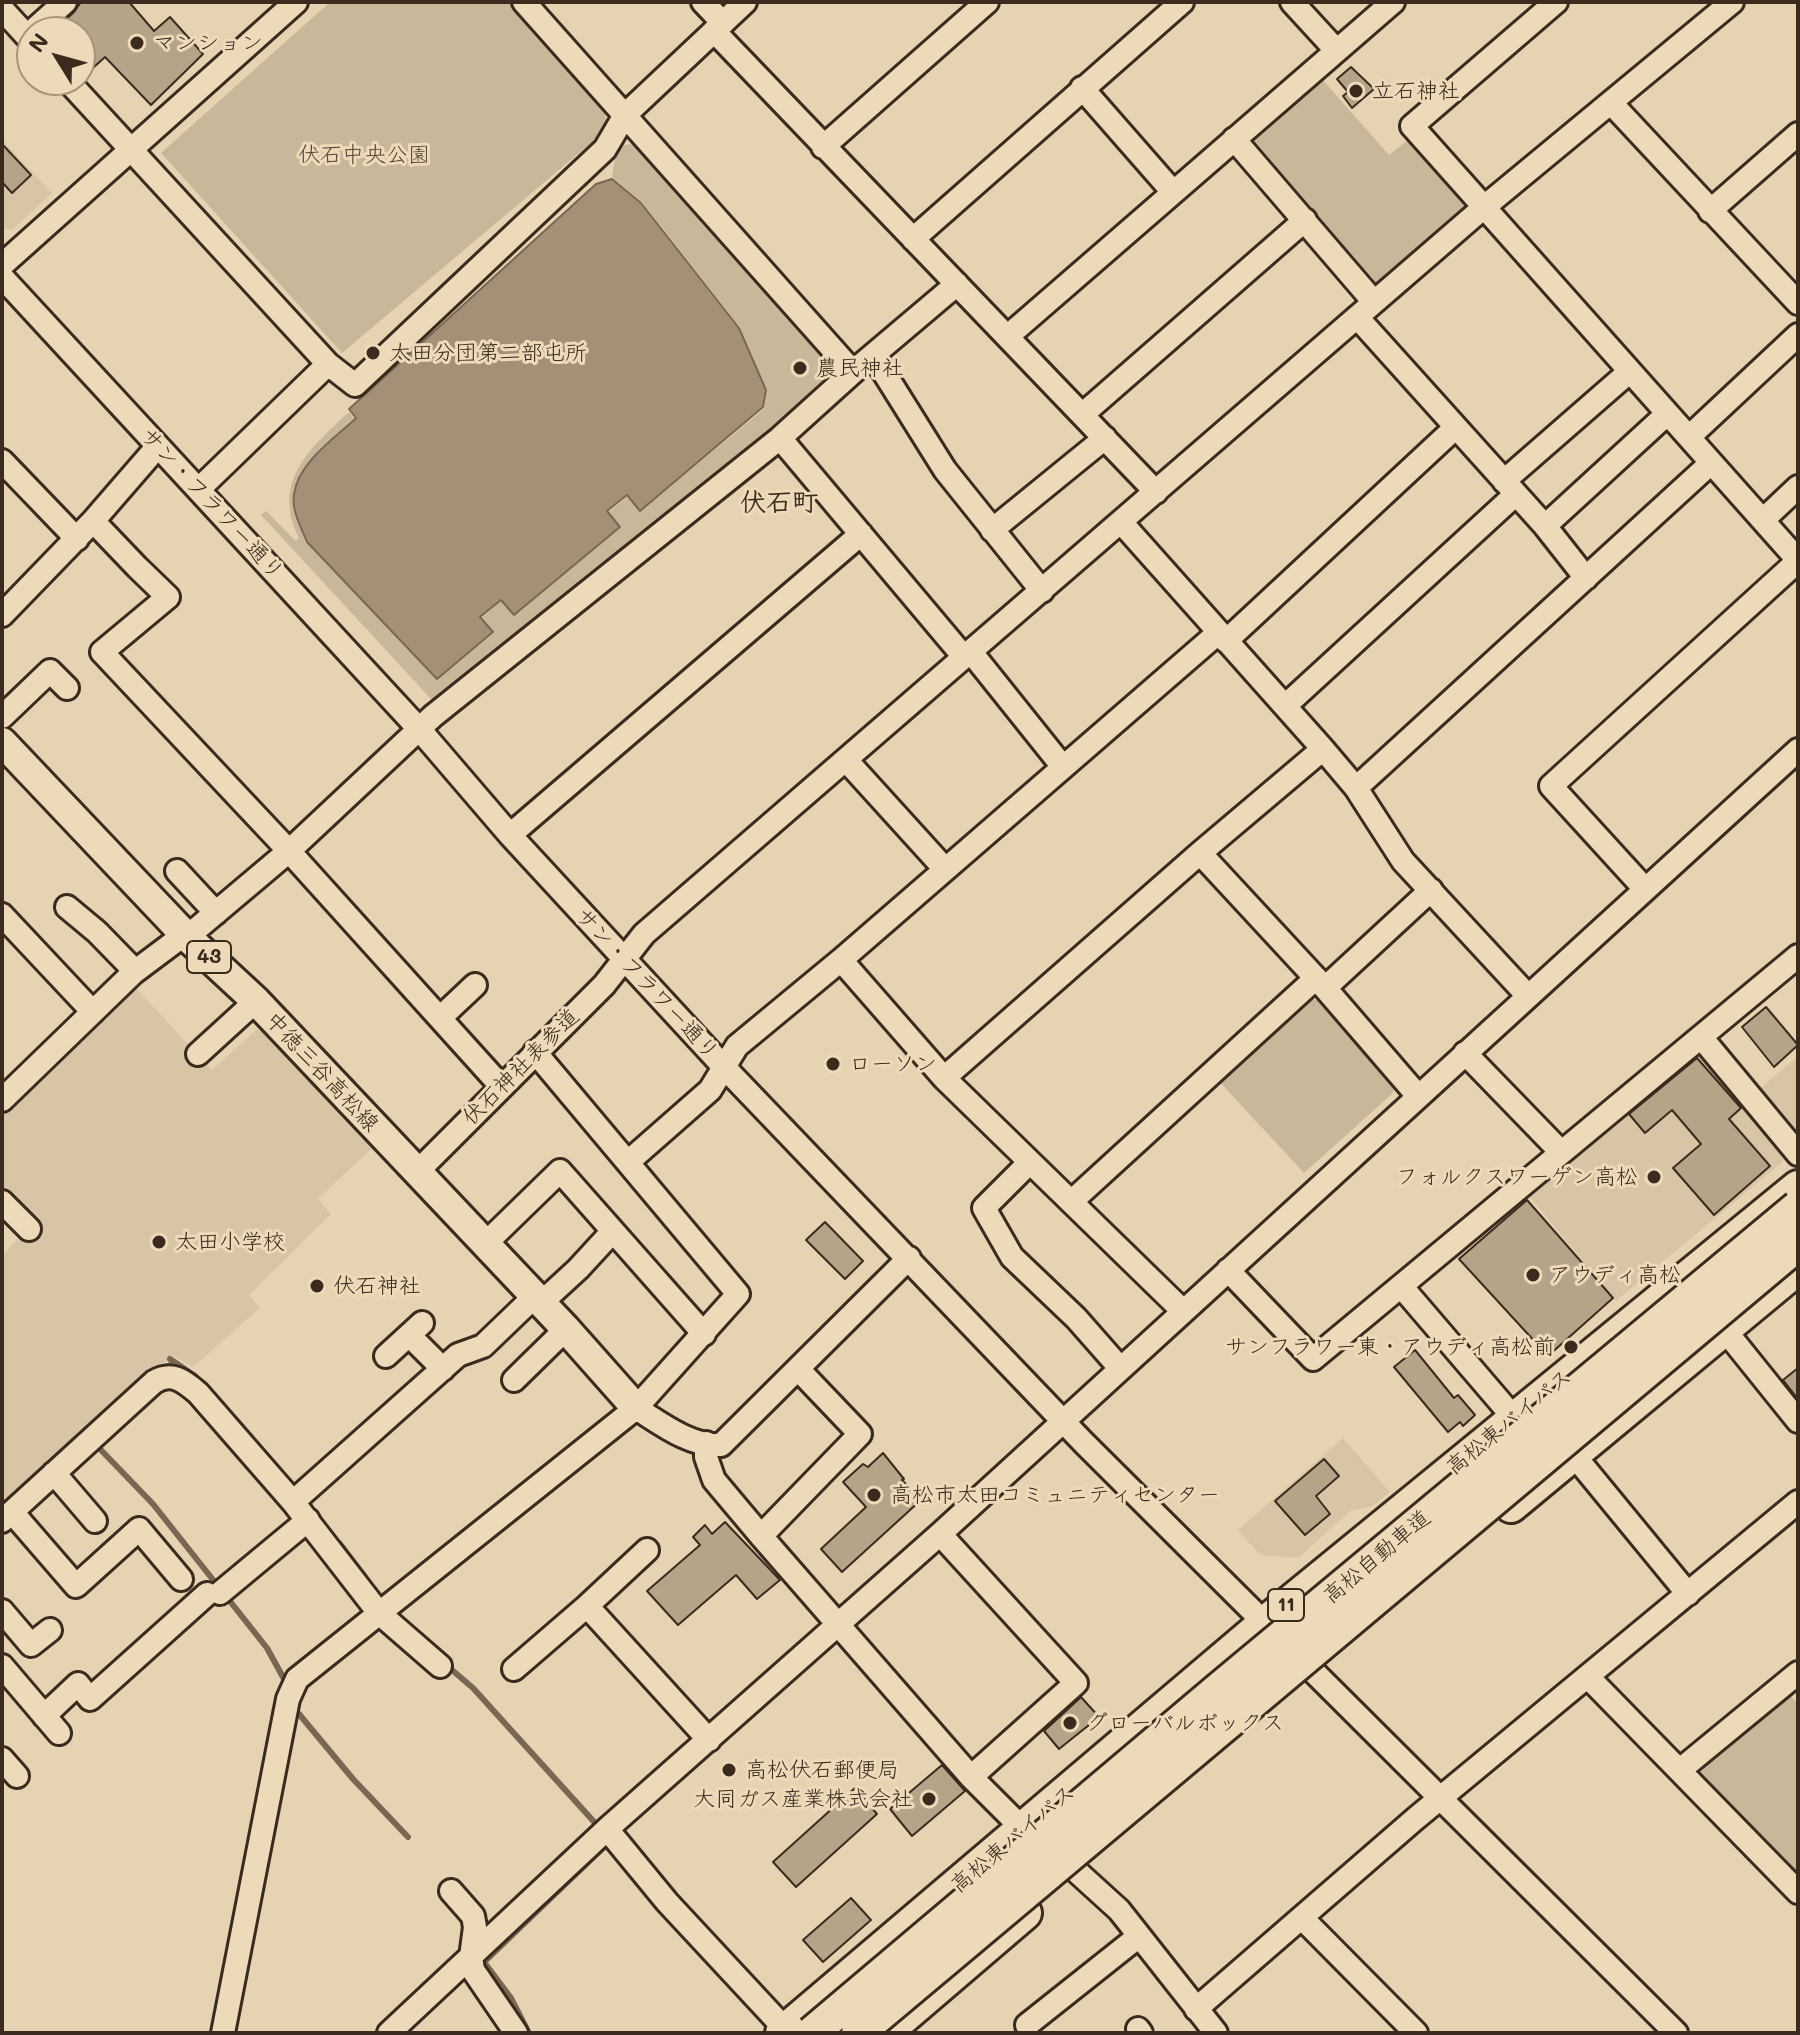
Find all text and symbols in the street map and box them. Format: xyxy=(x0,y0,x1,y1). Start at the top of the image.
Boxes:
north arrow xyxy=(16,16,96,96)
text: N xyxy=(21,27,55,58)
place label: マンション xyxy=(153,30,263,56)
marker: マンション xyxy=(128,34,146,52)
place label: 立石神社 xyxy=(1372,78,1460,104)
marker: 立石神社 xyxy=(1347,82,1365,100)
park label: 伏石中央公園 xyxy=(298,142,430,168)
place label: 太田分団第二部屯所 xyxy=(389,340,587,366)
marker: 太田分団第二部屯所 xyxy=(364,344,382,362)
place label: 農民神社 xyxy=(816,355,904,381)
marker: 農民神社 xyxy=(791,359,809,377)
street label: サン・フラワー通り xyxy=(135,423,289,585)
district label: 伏石町 xyxy=(740,487,818,519)
street label: サン・フラワー通り xyxy=(570,903,724,1065)
road number: 43 xyxy=(187,941,231,973)
street label: 伏石神社表参道 xyxy=(457,1003,585,1131)
street label: 中徳三谷高松線 xyxy=(260,1007,384,1137)
place label: ローソン xyxy=(849,1051,937,1077)
marker: ローソン xyxy=(824,1055,842,1073)
place label: フォルクスワーゲン高松 xyxy=(1396,1164,1638,1190)
marker: フォルクスワーゲン高松 xyxy=(1645,1168,1663,1186)
place label: 太田小学校 xyxy=(175,1229,285,1255)
marker: 太田小学校 xyxy=(150,1233,168,1251)
place label: アウディ高松 xyxy=(1549,1262,1681,1288)
marker: アウディ高松 xyxy=(1524,1266,1542,1284)
place label: 伏石神社 xyxy=(333,1273,421,1299)
marker: 伏石神社 xyxy=(308,1277,326,1295)
place label: サンフラワー東・アウディ高松前 xyxy=(1225,1334,1555,1360)
marker: サンフラワー東・アウディ高松前 xyxy=(1562,1338,1580,1356)
street label: 高松東バイパス xyxy=(1441,1363,1577,1481)
place label: 高松市太田コミュニティセンター xyxy=(890,1482,1220,1508)
marker: 高松市太田コミュニティセンター xyxy=(865,1486,883,1504)
street label: 高松自動車道 xyxy=(1318,1504,1436,1610)
road number: 11 xyxy=(1268,1589,1304,1621)
place label: グローバルボックス xyxy=(1086,1710,1284,1736)
marker: グローバルボックス xyxy=(1061,1714,1079,1732)
place label: 高松伏石郵便局 xyxy=(745,1757,899,1783)
marker: 高松伏石郵便局 xyxy=(720,1761,738,1779)
street label: 高松東バイパス xyxy=(946,1779,1080,1899)
place label: 大同ガス産業株式会社 xyxy=(693,1786,913,1812)
marker: 大同ガス産業株式会社 xyxy=(920,1790,938,1808)

